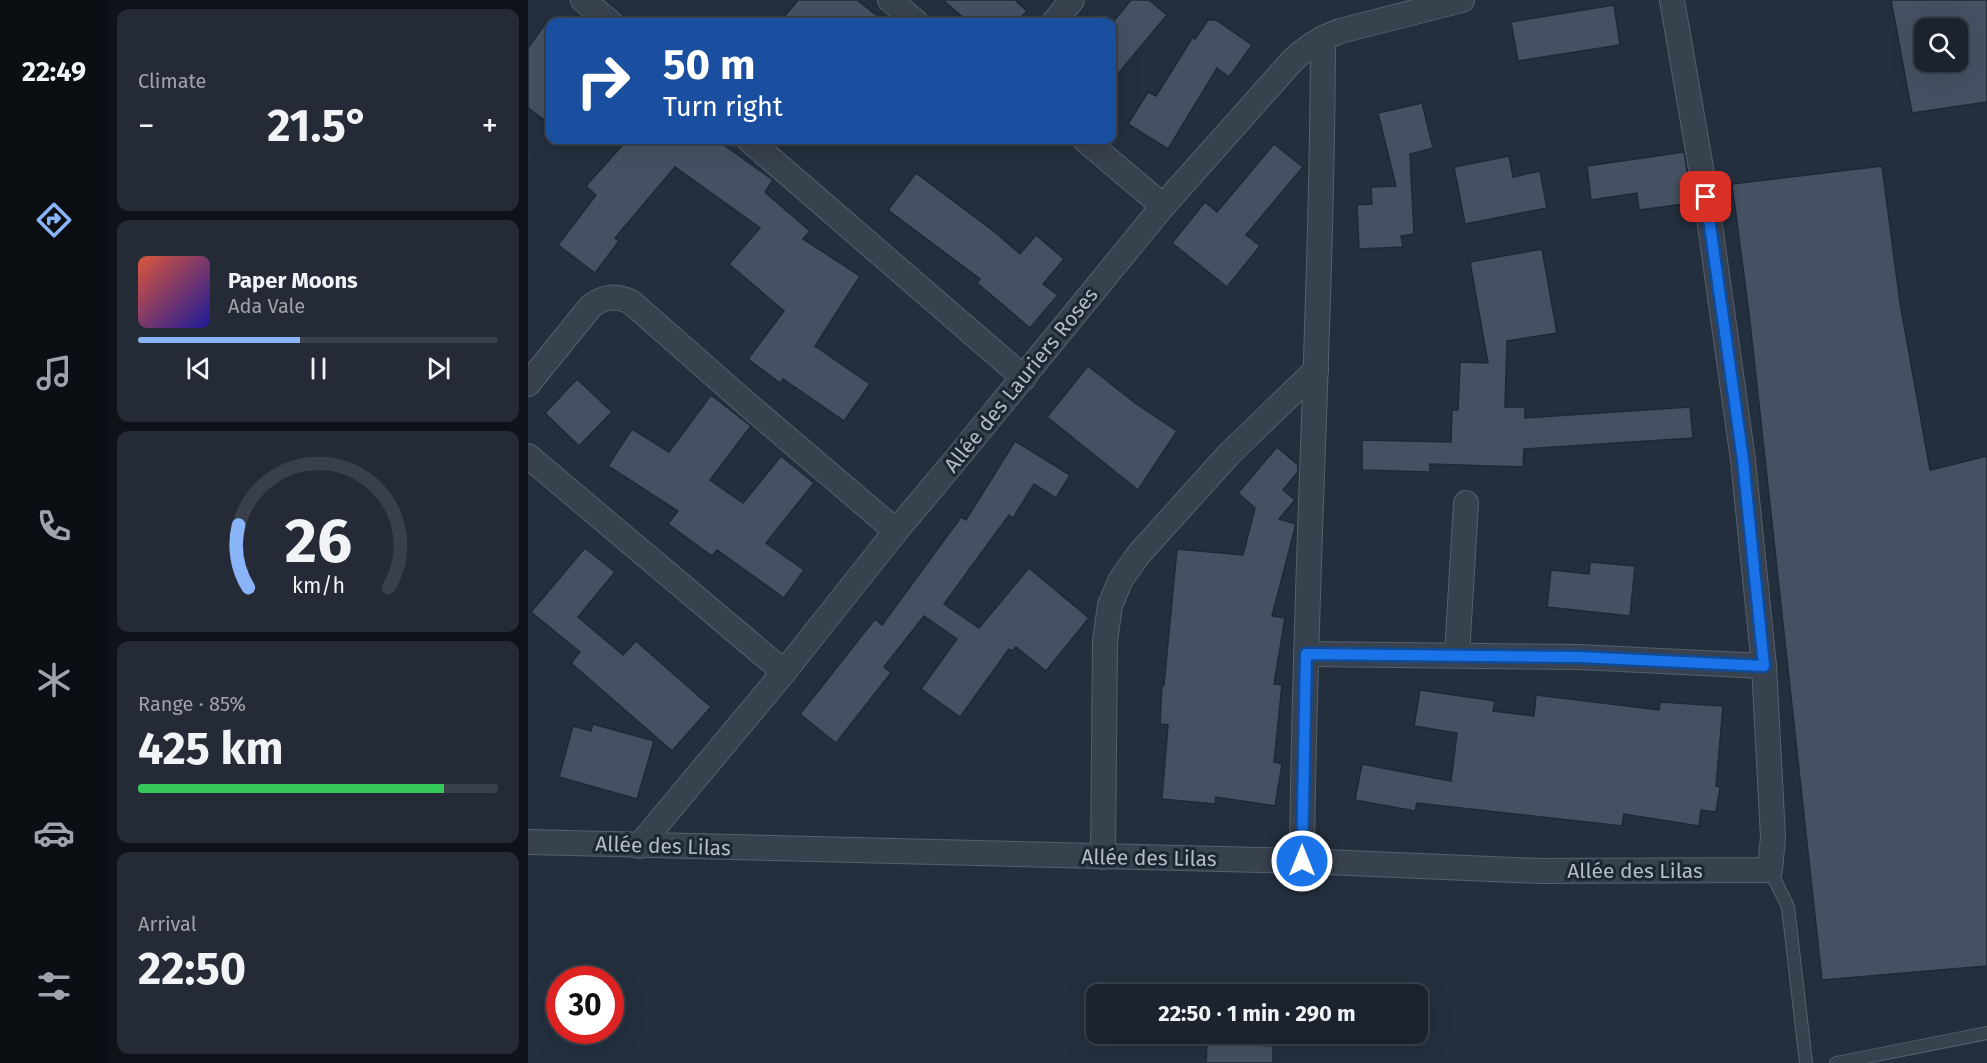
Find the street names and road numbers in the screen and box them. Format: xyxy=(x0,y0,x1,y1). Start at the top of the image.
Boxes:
street label: Allée des Lauriers Roses xyxy=(938,282,1104,478)
street label: Allée des Lilas xyxy=(595,831,731,861)
street label: Allée des Lilas xyxy=(1081,844,1217,872)
street label: Allée des Lilas xyxy=(1567,858,1703,884)

